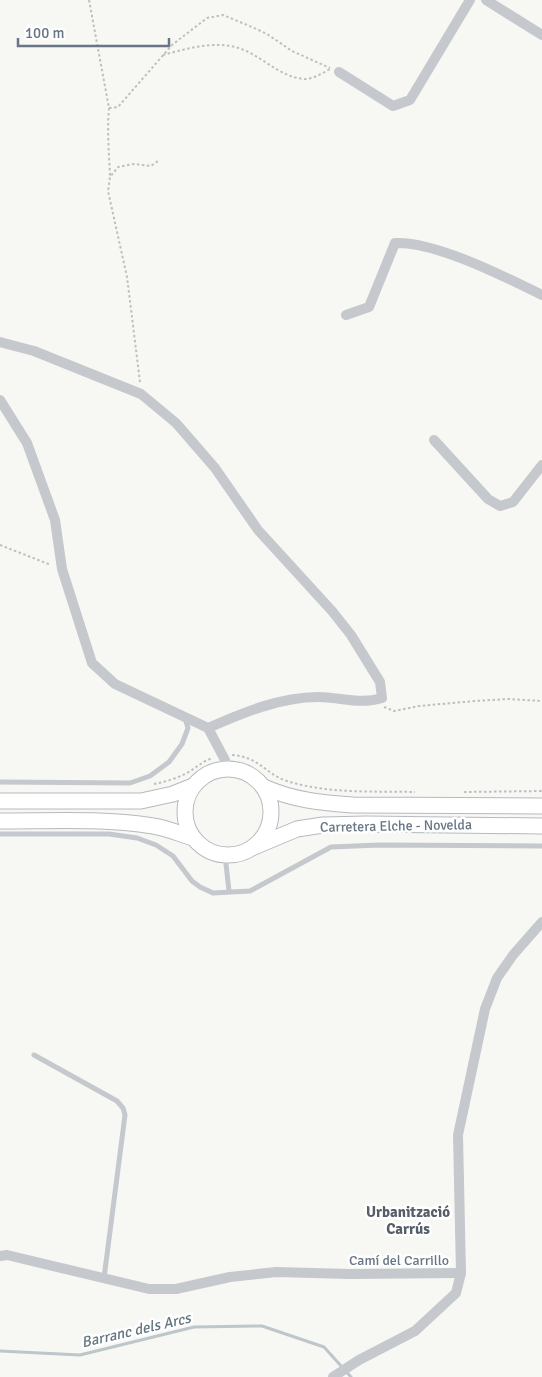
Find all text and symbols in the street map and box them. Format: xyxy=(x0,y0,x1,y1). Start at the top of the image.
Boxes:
scale bar xyxy=(18,15,169,47)
text: 100 m xyxy=(25,24,65,42)
street label: Carretera Elche - Novelda xyxy=(320,816,472,836)
district label: Urbanització Carrús xyxy=(366,1203,450,1238)
street label: Camí del Carrillo xyxy=(349,1252,449,1269)
water label: Barranc dels Arcs xyxy=(80,1308,194,1351)

